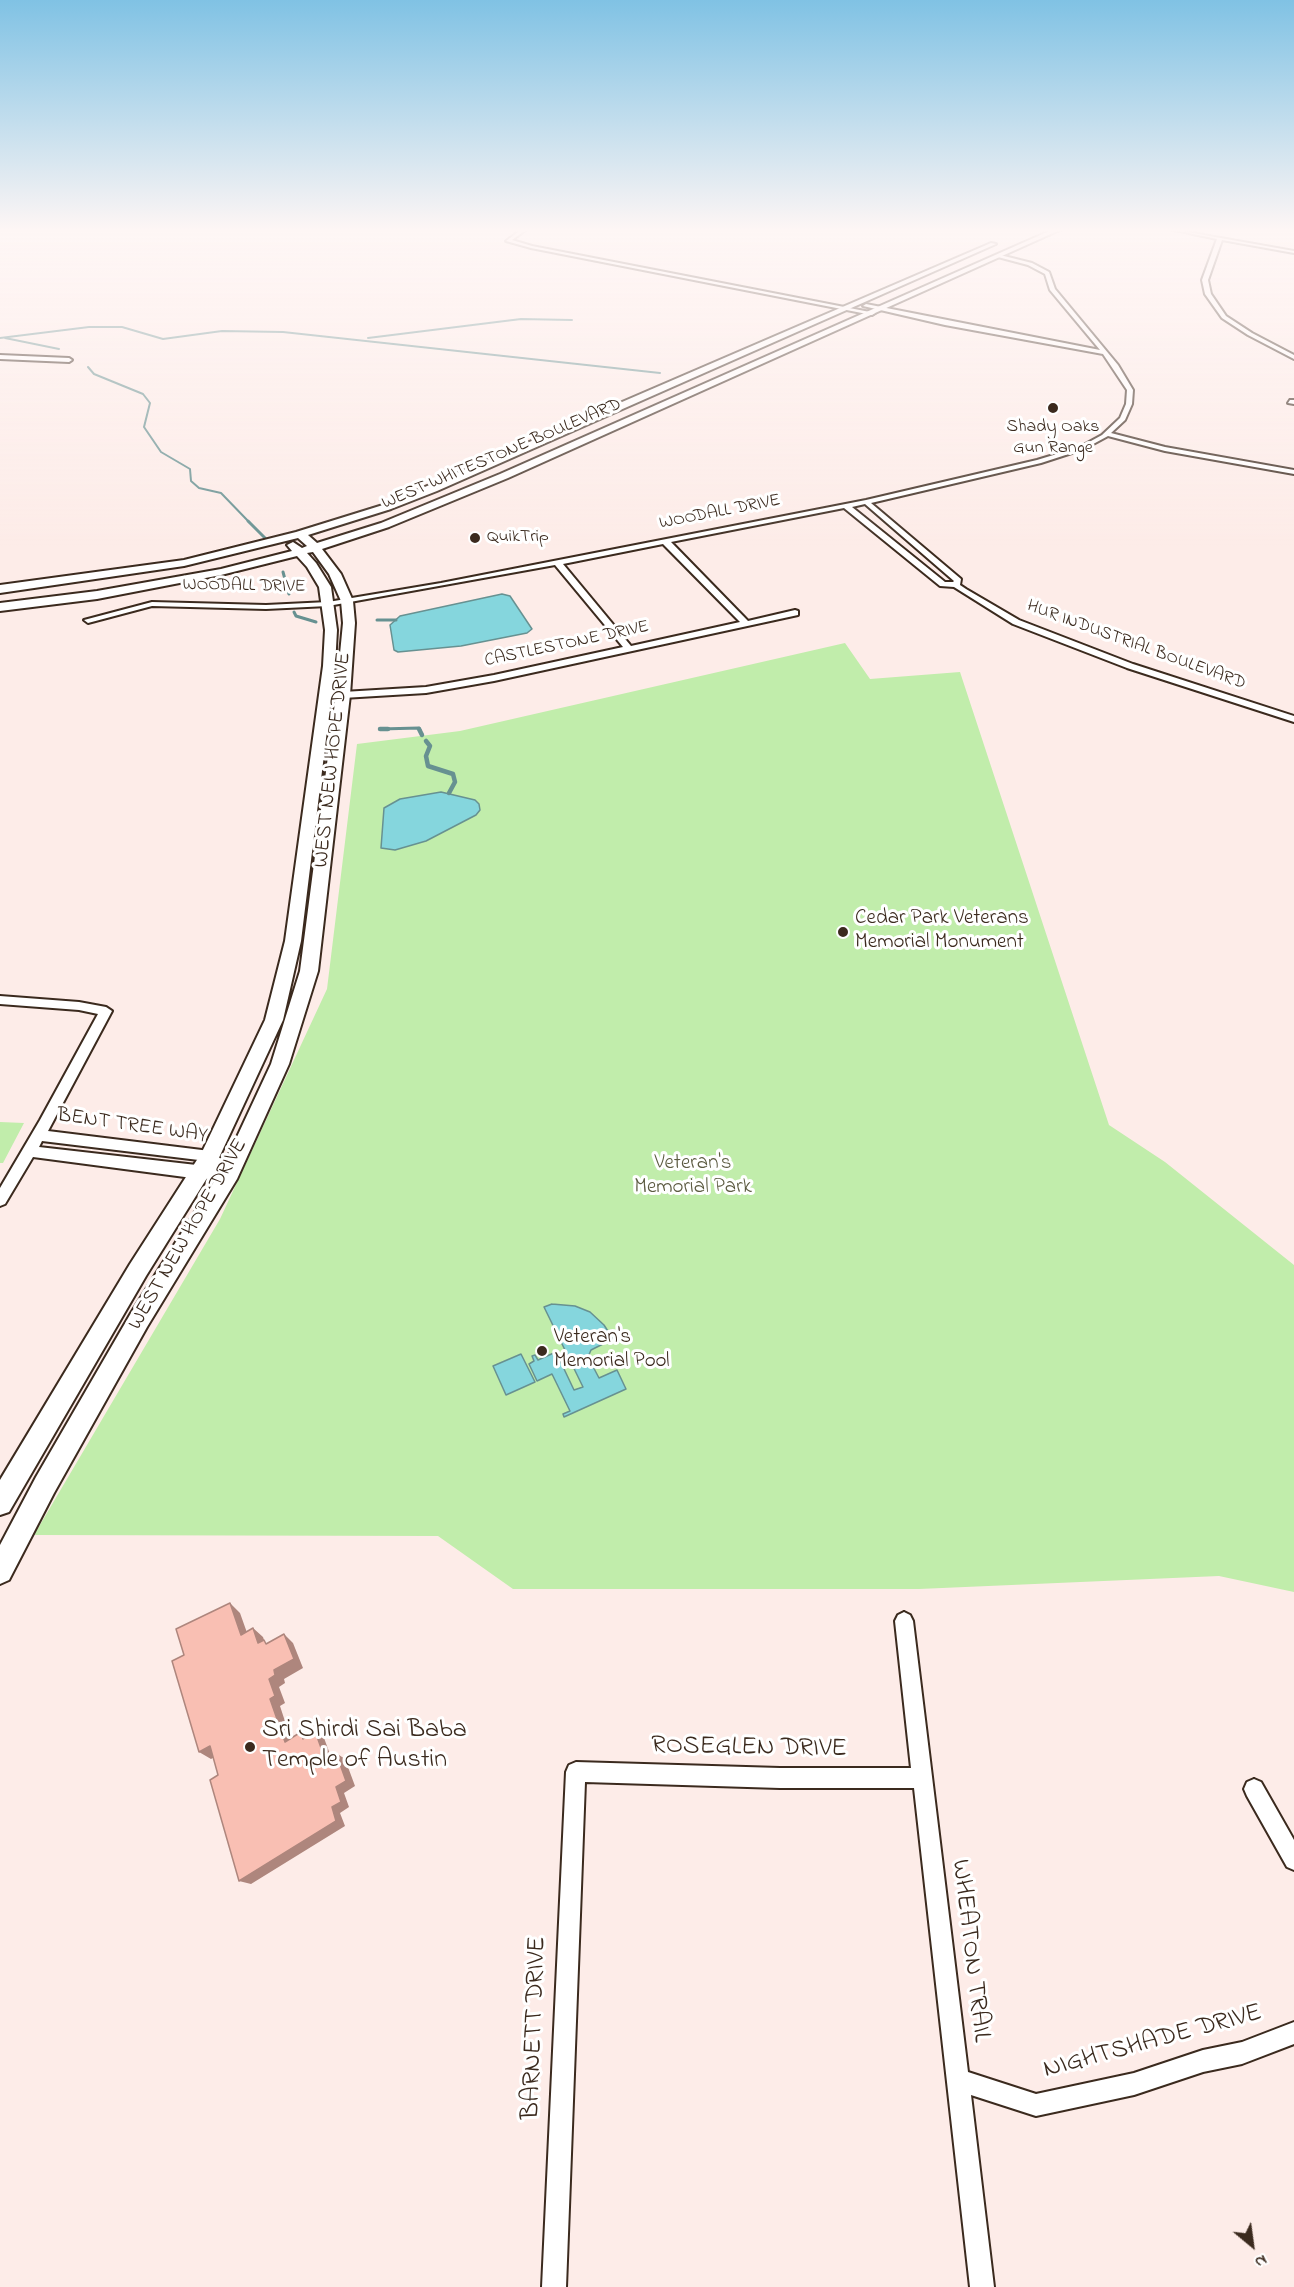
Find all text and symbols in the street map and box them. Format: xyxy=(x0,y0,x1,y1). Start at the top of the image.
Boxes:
street label: WEST WHITESTONE BOULEVARD xyxy=(379,395,625,515)
marker: Shady Oaks Gun Range xyxy=(1046,401,1060,415)
place label: Shady Oaks Gun Range xyxy=(1006,417,1100,460)
street label: WOODALL DRIVE xyxy=(658,491,782,535)
place label: QuikTrip xyxy=(487,527,549,549)
marker: QuikTrip xyxy=(468,531,482,545)
street label: WOODALL DRIVE xyxy=(182,575,306,599)
street label: HUR INDUSTRIAL BOULEVARD xyxy=(1024,596,1248,696)
street label: CASTLESTONE DRIVE xyxy=(483,617,651,673)
street label: WEST NEW HOPE DRIVE xyxy=(310,651,358,869)
place label: Cedar Park Veterans Memorial Monument xyxy=(855,907,1029,957)
marker: Cedar Park Veterans Memorial Monument xyxy=(836,925,850,939)
street label: BENT TREE WAY xyxy=(55,1104,209,1150)
street label: WEST NEW HOPE DRIVE xyxy=(124,1135,254,1335)
park label: Veteran's Memorial Park xyxy=(634,1152,752,1202)
place label: Veteran's Memorial Pool xyxy=(554,1326,669,1376)
marker: Veteran's Memorial Pool xyxy=(535,1344,549,1358)
place label: Sri Shirdi Sai Baba Temple of Austin xyxy=(262,1716,467,1778)
street label: ROSEGLEN DRIVE xyxy=(651,1732,847,1766)
marker: Sri Shirdi Sai Baba Temple of Austin xyxy=(243,1740,257,1754)
street label: WHEATON TRAIL xyxy=(942,1858,996,2044)
street label: BARNETT DRIVE xyxy=(517,1936,555,2120)
street label: NIGHTSHADE DRIVE xyxy=(1040,1999,1266,2087)
north arrow xyxy=(1222,2215,1282,2275)
text: N xyxy=(1250,2248,1271,2274)

